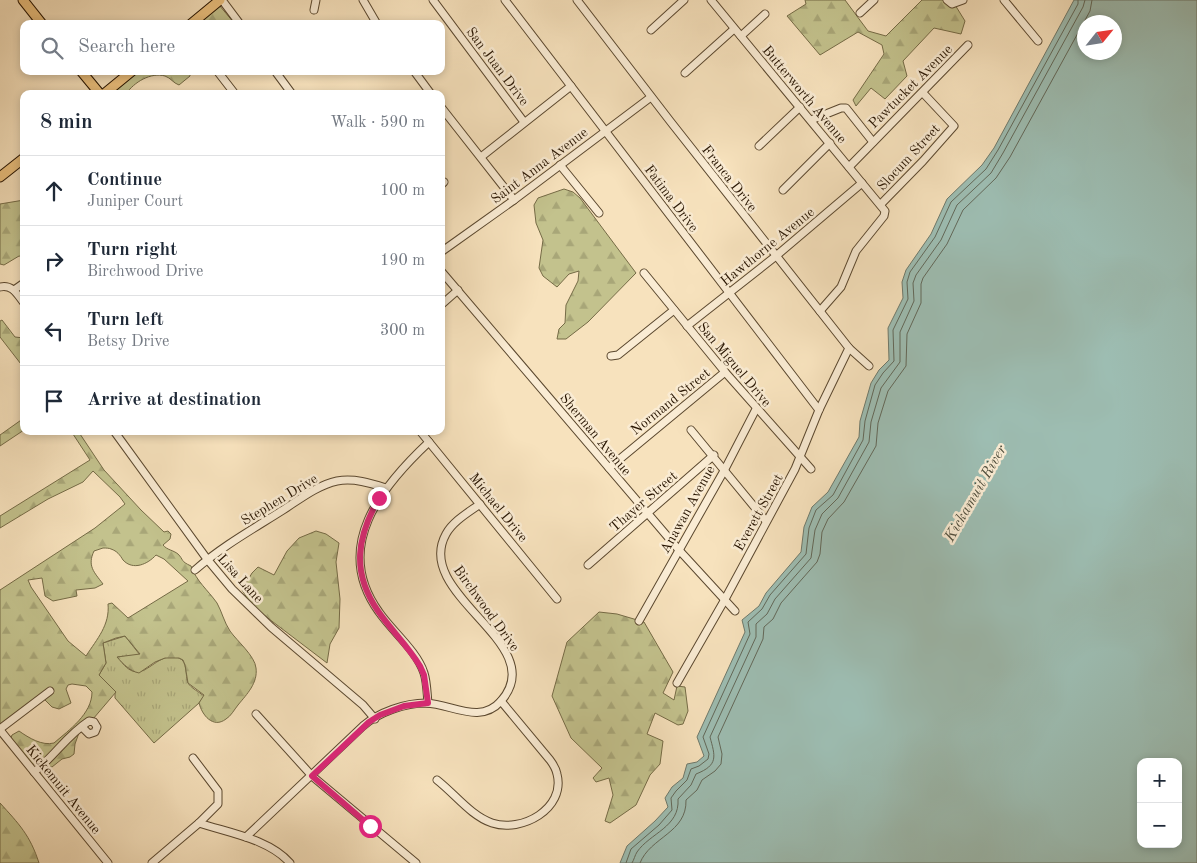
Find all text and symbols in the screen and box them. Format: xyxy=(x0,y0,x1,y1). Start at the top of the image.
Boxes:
north arrow xyxy=(1077,15,1122,60)
search box xyxy=(20,20,445,75)
street label: San Juan Drive xyxy=(463,25,531,108)
icon: search xyxy=(38,34,66,62)
text: Search here xyxy=(78,38,175,57)
street label: Pawtucket Avenue xyxy=(866,42,955,131)
street label: Butterworth Avenue xyxy=(759,43,849,146)
text: 8 min xyxy=(40,112,93,133)
text: Walk · 590 m xyxy=(330,115,425,131)
street label: Slocum Street xyxy=(875,122,943,194)
street label: Saint Anna Avenue xyxy=(489,125,590,207)
street label: Franca Drive xyxy=(699,143,759,215)
street label: Fatima Drive xyxy=(642,163,701,235)
text: Continue xyxy=(87,171,162,190)
icon: ahead xyxy=(40,177,68,205)
text: 100 m xyxy=(380,183,425,199)
text: Juniper Court xyxy=(87,194,183,210)
street label: Hawthorne Avenue xyxy=(718,205,817,289)
text: Turn right xyxy=(87,241,177,260)
icon: right xyxy=(40,247,68,275)
text: 190 m xyxy=(380,253,425,269)
text: Birchwood Drive xyxy=(87,264,203,280)
text: Turn left xyxy=(87,311,164,330)
icon: left xyxy=(40,317,68,345)
street label: San Miguel Drive xyxy=(695,320,773,410)
text: 300 m xyxy=(380,323,425,339)
text: Betsy Drive xyxy=(87,334,169,350)
street label: Normand Street xyxy=(628,366,713,438)
icon: arrive xyxy=(40,387,68,415)
text: Arrive at destination xyxy=(87,391,261,410)
street label: Sherman Avenue xyxy=(557,391,634,478)
water label: Kickamuit River xyxy=(942,443,1010,545)
street label: Anawan Avenue xyxy=(658,463,718,556)
street label: Thayer Street xyxy=(607,469,680,535)
street label: Michael Drive xyxy=(466,471,530,545)
street label: Everett Street xyxy=(732,471,786,553)
street label: Stephen Drive xyxy=(239,472,320,528)
route end xyxy=(368,487,391,510)
street label: Lisa Lane xyxy=(215,552,266,606)
street label: Birchwood Drive xyxy=(451,563,522,654)
street label: Kickemuit Avenue xyxy=(23,743,103,837)
map controls xyxy=(1137,758,1182,848)
button: + xyxy=(1137,758,1182,803)
button: − xyxy=(1137,803,1182,848)
route start xyxy=(359,815,382,838)

